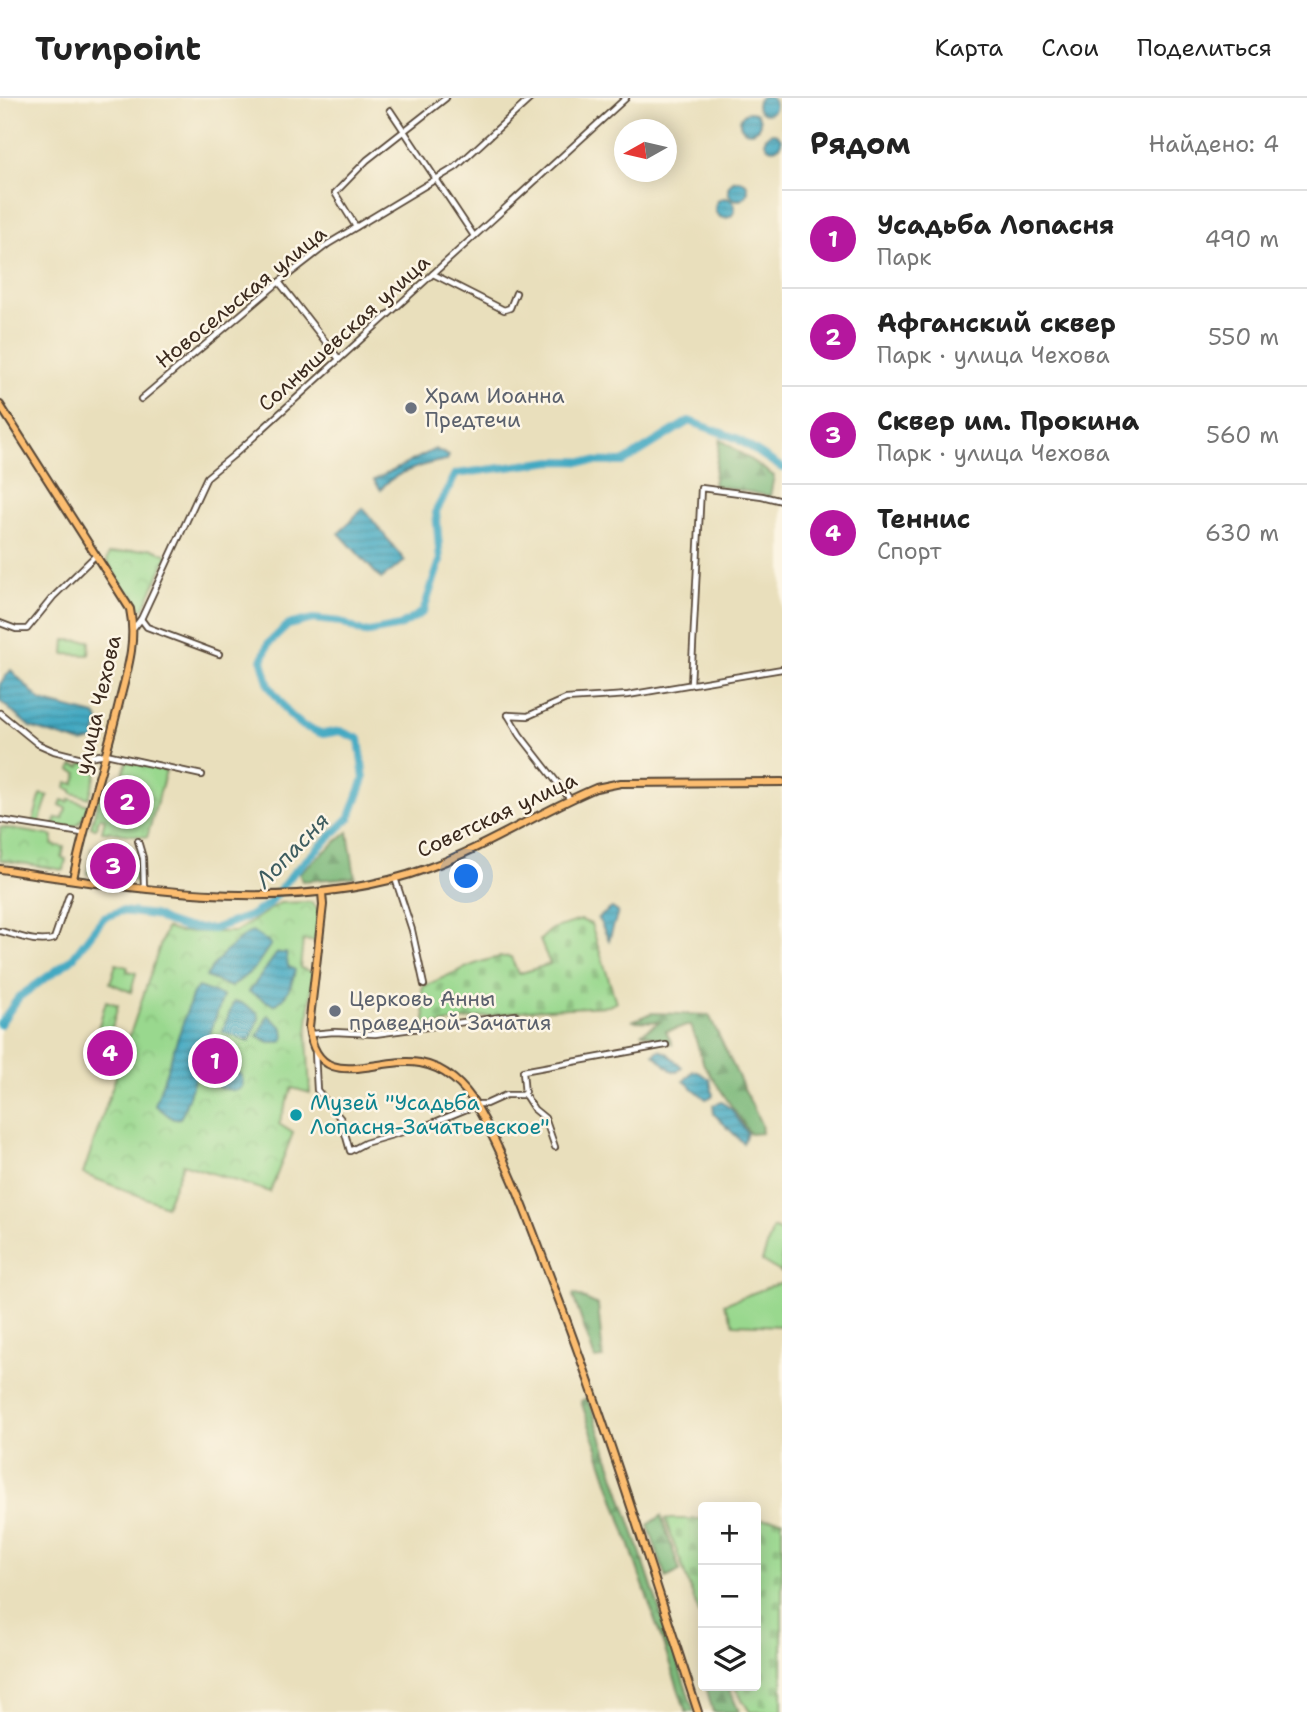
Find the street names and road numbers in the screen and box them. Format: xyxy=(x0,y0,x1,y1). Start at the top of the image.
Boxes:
street label: Новосельская улица xyxy=(150,219,332,375)
street label: Солнышевская улица xyxy=(252,248,436,418)
street label: улица Чехова xyxy=(68,632,128,778)
street label: Советская улица xyxy=(412,766,582,864)

